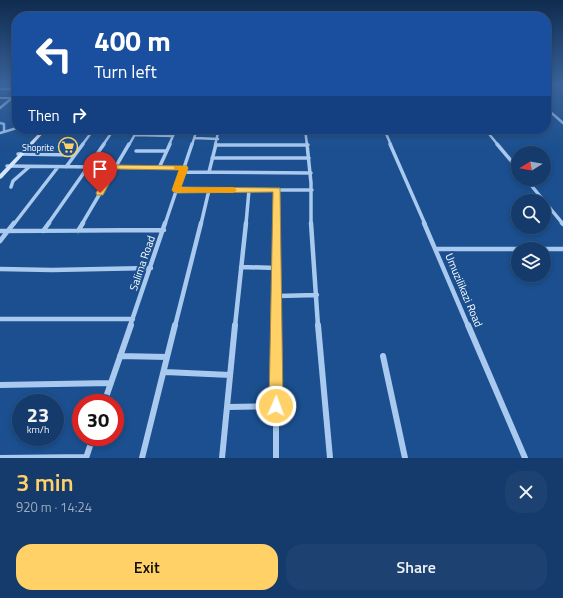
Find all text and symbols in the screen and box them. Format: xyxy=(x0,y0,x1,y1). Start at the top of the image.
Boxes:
text: 400 m xyxy=(94,19,171,62)
icon: left xyxy=(28,28,80,80)
text: Turn left xyxy=(94,58,157,85)
text: Then xyxy=(28,104,60,127)
icon: right xyxy=(68,104,90,126)
supermarket icon: Shoprite xyxy=(57,136,79,158)
place label: Shoprite xyxy=(22,141,54,154)
north arrow xyxy=(511,146,551,186)
map controls xyxy=(511,146,551,282)
pin xyxy=(83,152,117,193)
icon: arrive xyxy=(89,158,111,180)
button: search xyxy=(511,194,551,234)
street label: Salima Road xyxy=(125,233,159,293)
button: layers xyxy=(511,242,551,282)
street label: Umuzilikazi Road xyxy=(441,251,487,330)
position arrow xyxy=(255,385,297,427)
speed limit sign: 30 xyxy=(72,394,124,446)
text: 23 xyxy=(27,399,49,430)
text: km/h xyxy=(27,422,49,437)
text: 3 min xyxy=(16,464,74,500)
button: close xyxy=(505,471,547,513)
text: 920 m · 14:24 xyxy=(16,497,92,517)
button: Exit xyxy=(16,544,278,590)
button: Share xyxy=(286,544,547,590)

